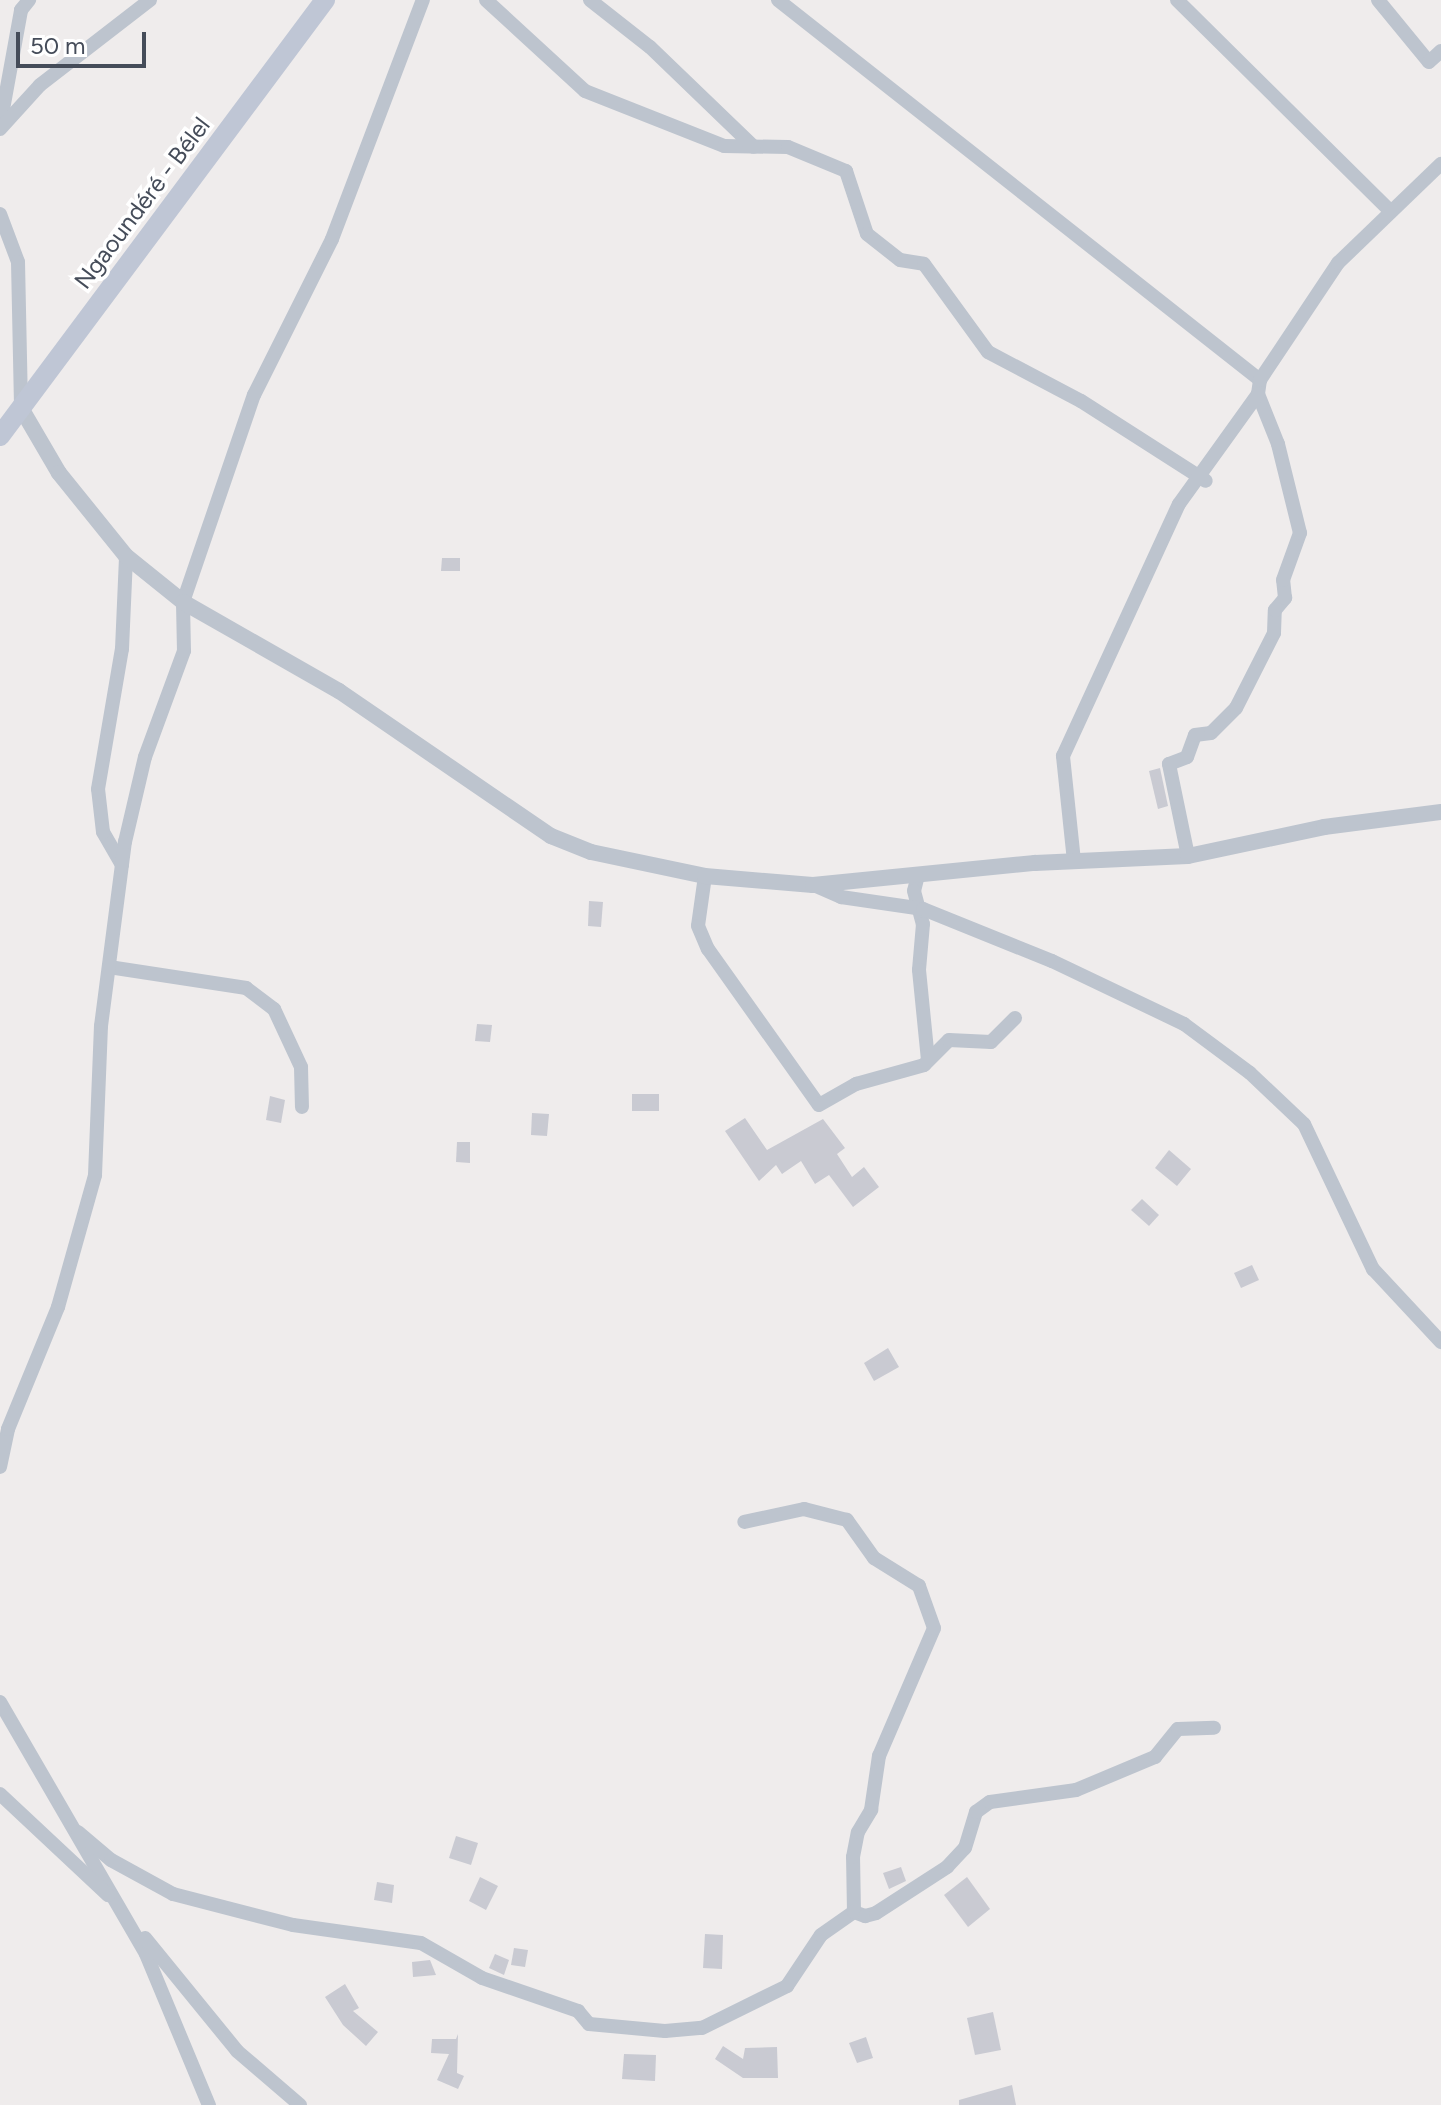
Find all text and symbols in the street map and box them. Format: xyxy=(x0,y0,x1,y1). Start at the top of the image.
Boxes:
scale bar xyxy=(20,16,150,66)
text: 50 m xyxy=(30,31,86,60)
street label: Ngaoundéré - Bélel xyxy=(68,112,216,294)

